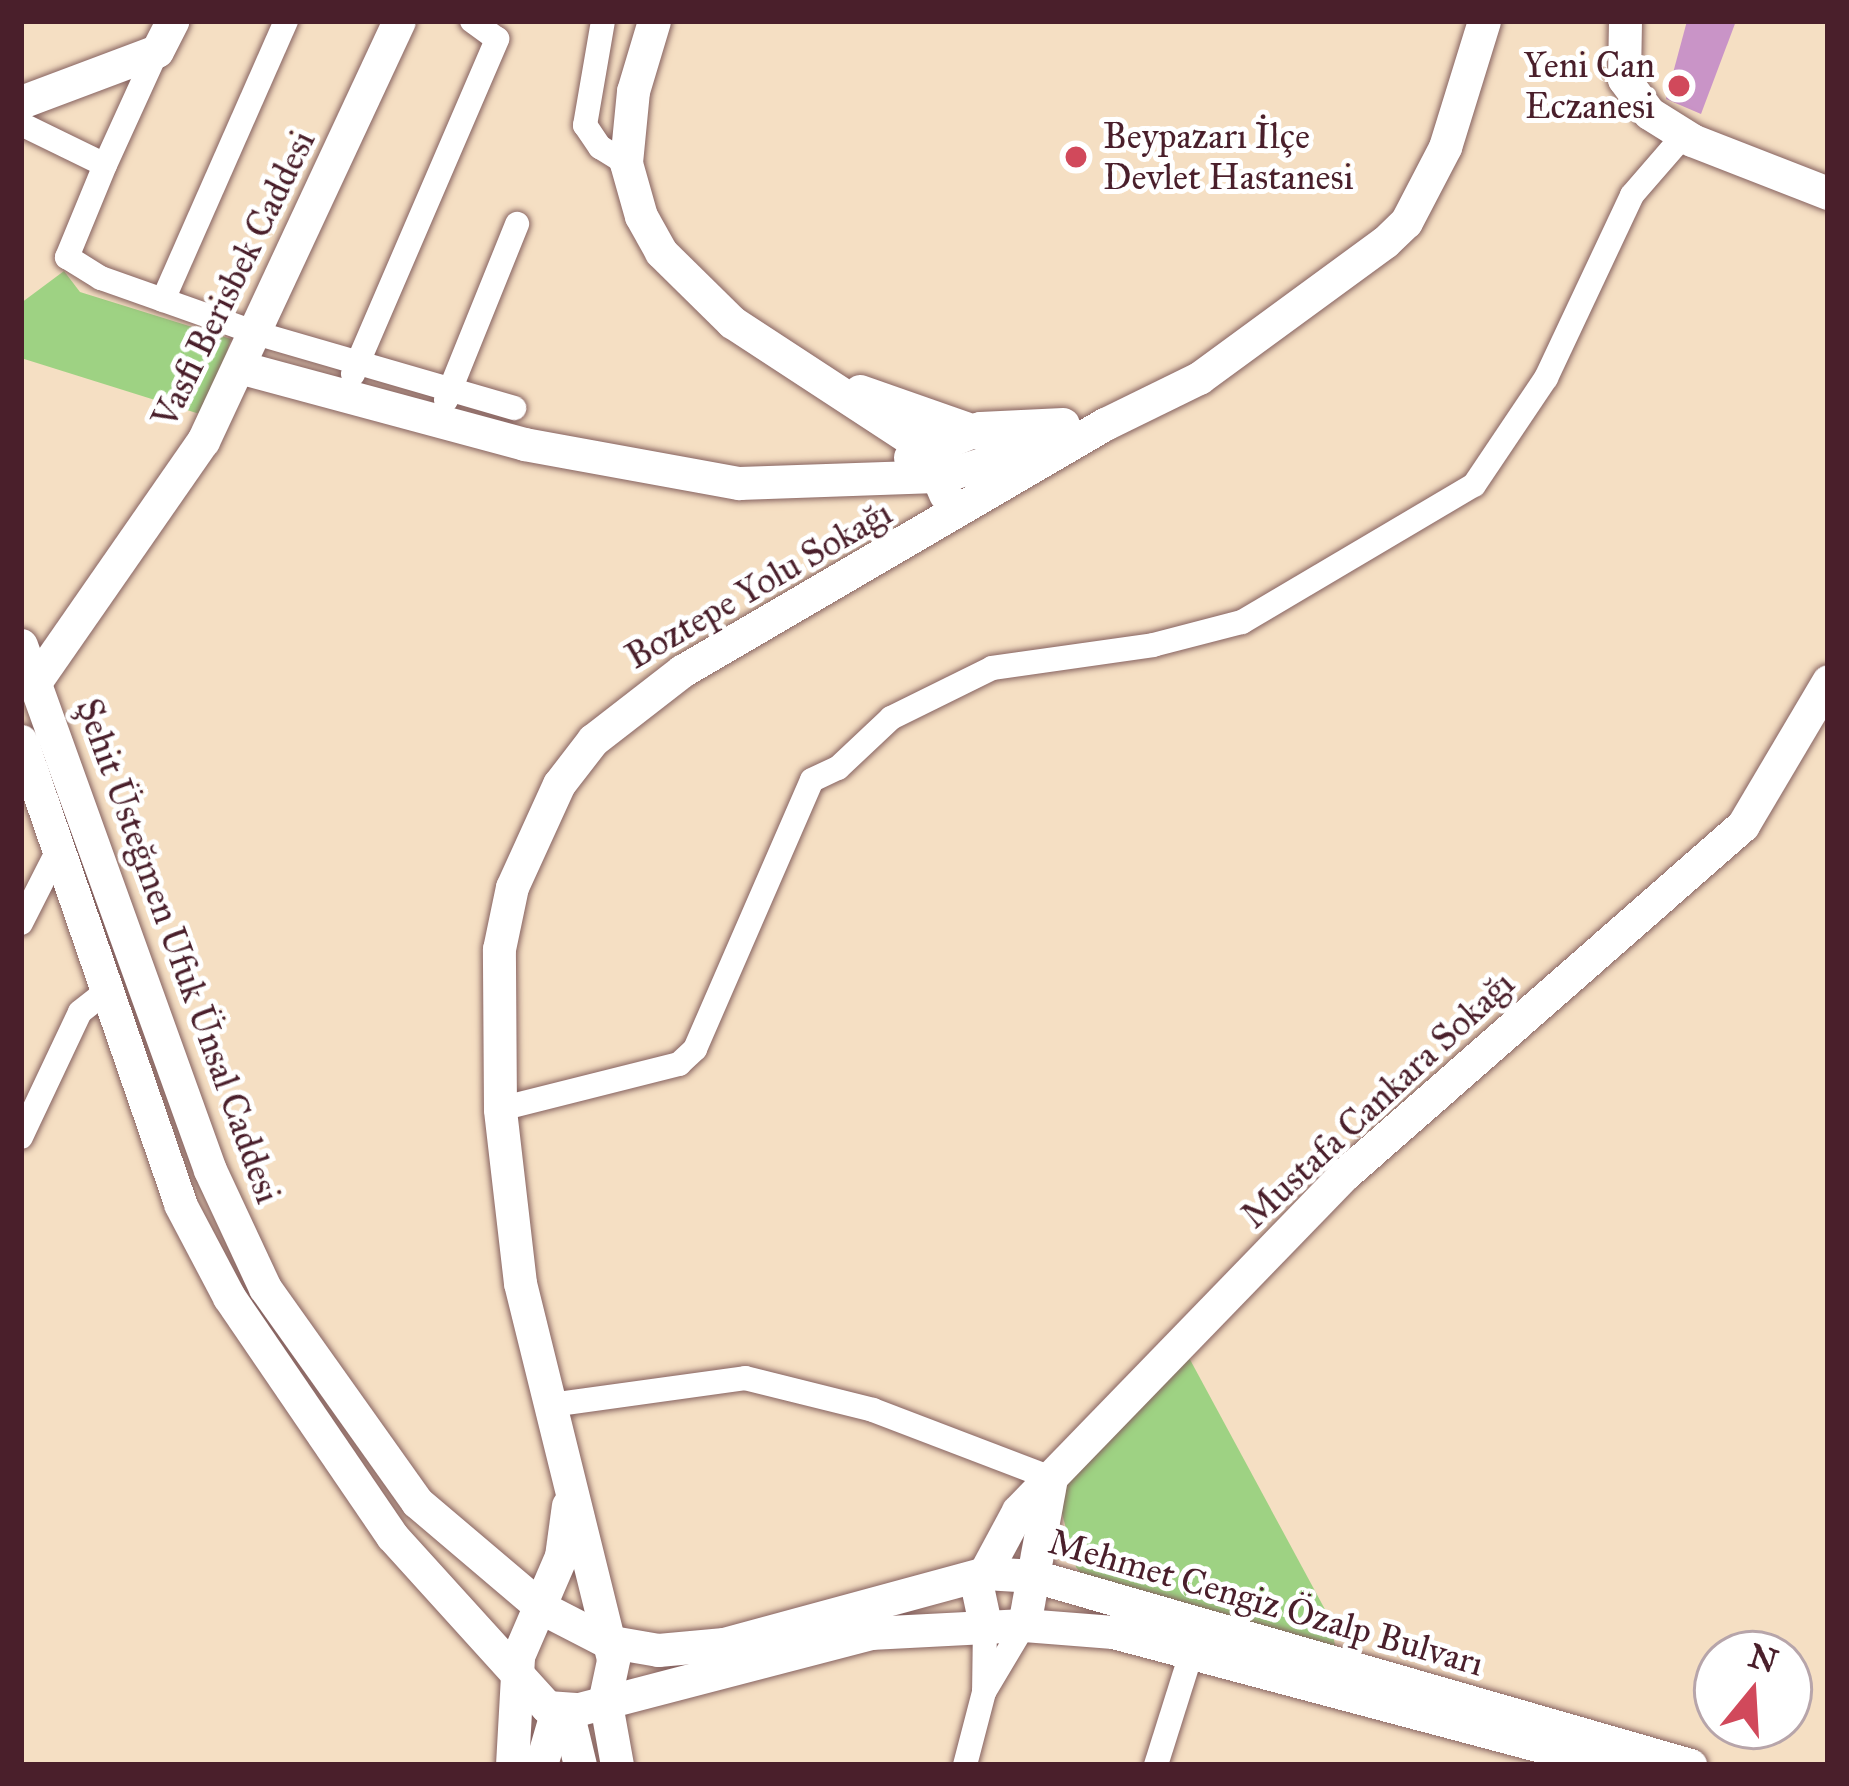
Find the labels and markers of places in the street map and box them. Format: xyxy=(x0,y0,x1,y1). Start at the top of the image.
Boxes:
place label: Yeni Can Eczanesi xyxy=(1523,43,1655,128)
marker: Yeni Can Eczanesi xyxy=(1666,73,1692,99)
place label: Beypazarı İlçe Devlet Hastanesi xyxy=(1103,114,1354,199)
marker: Beypazarı İlçe Devlet Hastanesi xyxy=(1060,141,1092,173)

